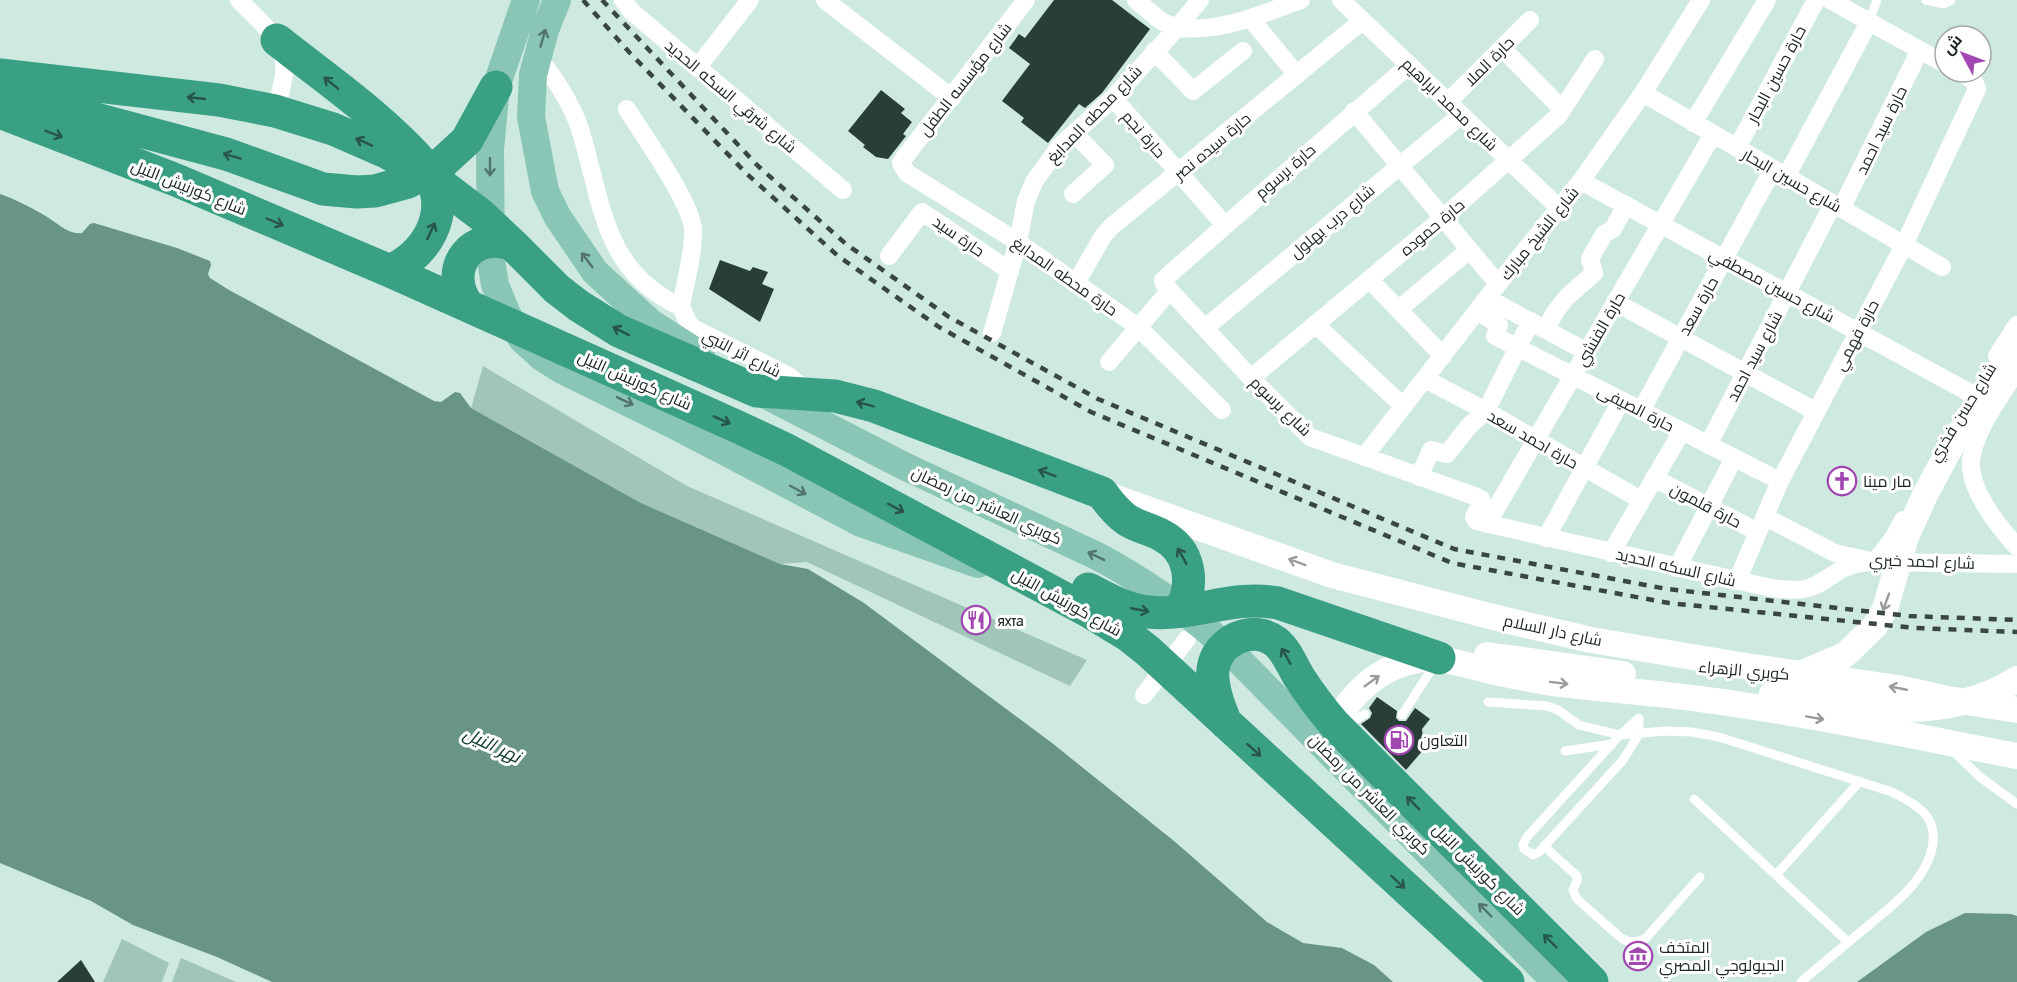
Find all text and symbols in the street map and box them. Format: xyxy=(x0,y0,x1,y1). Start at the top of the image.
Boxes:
street label: شارع مؤسسه الطفل xyxy=(914,18,1017,141)
street label: حارة حسين البحار xyxy=(1741,21,1812,128)
north arrow xyxy=(1933,24,1993,84)
one-way arrow xyxy=(538,29,549,48)
text: ش xyxy=(1937,29,1967,60)
street label: حارة الملا xyxy=(1459,31,1519,91)
street label: شارع شرقي السكه الحديد xyxy=(658,34,802,160)
street label: شارع محمد ابراهيم xyxy=(1397,52,1503,156)
street label: شارع محطه المدابغ xyxy=(1041,60,1147,169)
one-way arrow xyxy=(323,76,339,89)
street label: حارة سيد احمد xyxy=(1850,82,1913,178)
one-way arrow xyxy=(187,92,207,103)
street label: حارة نجم xyxy=(1116,105,1171,163)
street label: حارة سيده نصر xyxy=(1168,107,1256,186)
one-way arrow xyxy=(45,129,63,140)
one-way arrow xyxy=(355,136,373,147)
street label: حارة برسوم xyxy=(1250,139,1321,204)
street label: شارع حسين البحار xyxy=(1737,142,1846,218)
one-way arrow xyxy=(223,150,242,161)
street label: شارع كورنيش النيل xyxy=(128,154,250,221)
one-way arrow xyxy=(484,156,496,176)
street label: شارع درب بهلول xyxy=(1285,179,1380,264)
street label: شارع الشيخ مبارك xyxy=(1494,182,1584,285)
street label: حارة حموده xyxy=(1395,194,1470,261)
street label: حارة سيد xyxy=(928,210,989,263)
one-way arrow xyxy=(265,216,283,228)
one-way arrow xyxy=(426,223,438,241)
street label: حارة محطه المدابغ xyxy=(1007,231,1122,322)
street label: شارع حسين مصطفي xyxy=(1704,243,1839,330)
one-way arrow xyxy=(580,252,593,268)
street label: حارة سعد xyxy=(1673,273,1724,340)
street label: حارة الفنشي xyxy=(1570,288,1632,371)
street label: حارة فهمي xyxy=(1828,296,1886,376)
street label: شارع سيد احمد xyxy=(1721,307,1788,406)
street label: شارع اثر النبي xyxy=(698,324,785,385)
one-way arrow xyxy=(612,325,630,336)
street label: شارع كورنيش النيل xyxy=(574,345,695,416)
street label: شارع حسن فخري xyxy=(1923,358,2004,467)
street label: شارع برسوم xyxy=(1245,371,1316,442)
street label: حارة الصيفى xyxy=(1593,379,1678,438)
one-way arrow xyxy=(616,395,634,407)
one-way arrow xyxy=(856,397,875,409)
street label: حارة احمد سعد xyxy=(1483,404,1582,475)
one-way arrow xyxy=(712,414,730,426)
street label: كوبري العاشر من رمضان xyxy=(907,461,1066,552)
church icon: مار مينا xyxy=(1826,465,1858,497)
one-way arrow xyxy=(1038,466,1057,477)
place label: مار مينا xyxy=(1863,470,1911,493)
street label: حارة قلمون xyxy=(1666,477,1745,534)
one-way arrow xyxy=(789,485,807,496)
one-way arrow xyxy=(886,503,904,514)
street label: شارع السكه الحديد xyxy=(1614,542,1738,592)
one-way arrow xyxy=(1176,548,1188,565)
street label: شارع احمد خيري xyxy=(1869,548,1975,577)
one-way arrow xyxy=(1087,549,1105,561)
one-way arrow xyxy=(1288,556,1306,567)
street label: شارع كورنيش النيل xyxy=(1008,563,1126,642)
one-way arrow xyxy=(1880,592,1891,611)
restaurant icon: яхта xyxy=(960,604,992,636)
one-way arrow xyxy=(1129,605,1149,616)
place label: яхта xyxy=(997,609,1024,632)
street label: شارع دار السلام xyxy=(1502,609,1604,652)
one-way arrow xyxy=(1280,647,1292,664)
street label: كوبري الزهراء xyxy=(1697,655,1791,688)
one-way arrow xyxy=(1363,674,1379,687)
one-way arrow xyxy=(1549,678,1568,689)
one-way arrow xyxy=(1888,682,1908,693)
one-way arrow xyxy=(1804,712,1824,723)
water label: نهر النيل xyxy=(459,720,527,770)
fuel station icon: التعاون xyxy=(1383,724,1415,756)
street label: كوبري العاشر من رمضان xyxy=(1302,728,1436,862)
place label: التعاون xyxy=(1420,729,1468,752)
one-way arrow xyxy=(1247,743,1262,757)
one-way arrow xyxy=(1405,795,1420,810)
street label: شارع كورنيش النيل xyxy=(1427,818,1530,921)
one-way arrow xyxy=(1391,874,1406,889)
one-way arrow xyxy=(1478,903,1493,918)
one-way arrow xyxy=(1543,933,1558,948)
place label: المتخف الجيولوجي المصري xyxy=(1659,936,1785,979)
museum icon: المتخف الجيولوجي المصري xyxy=(1622,940,1654,972)

